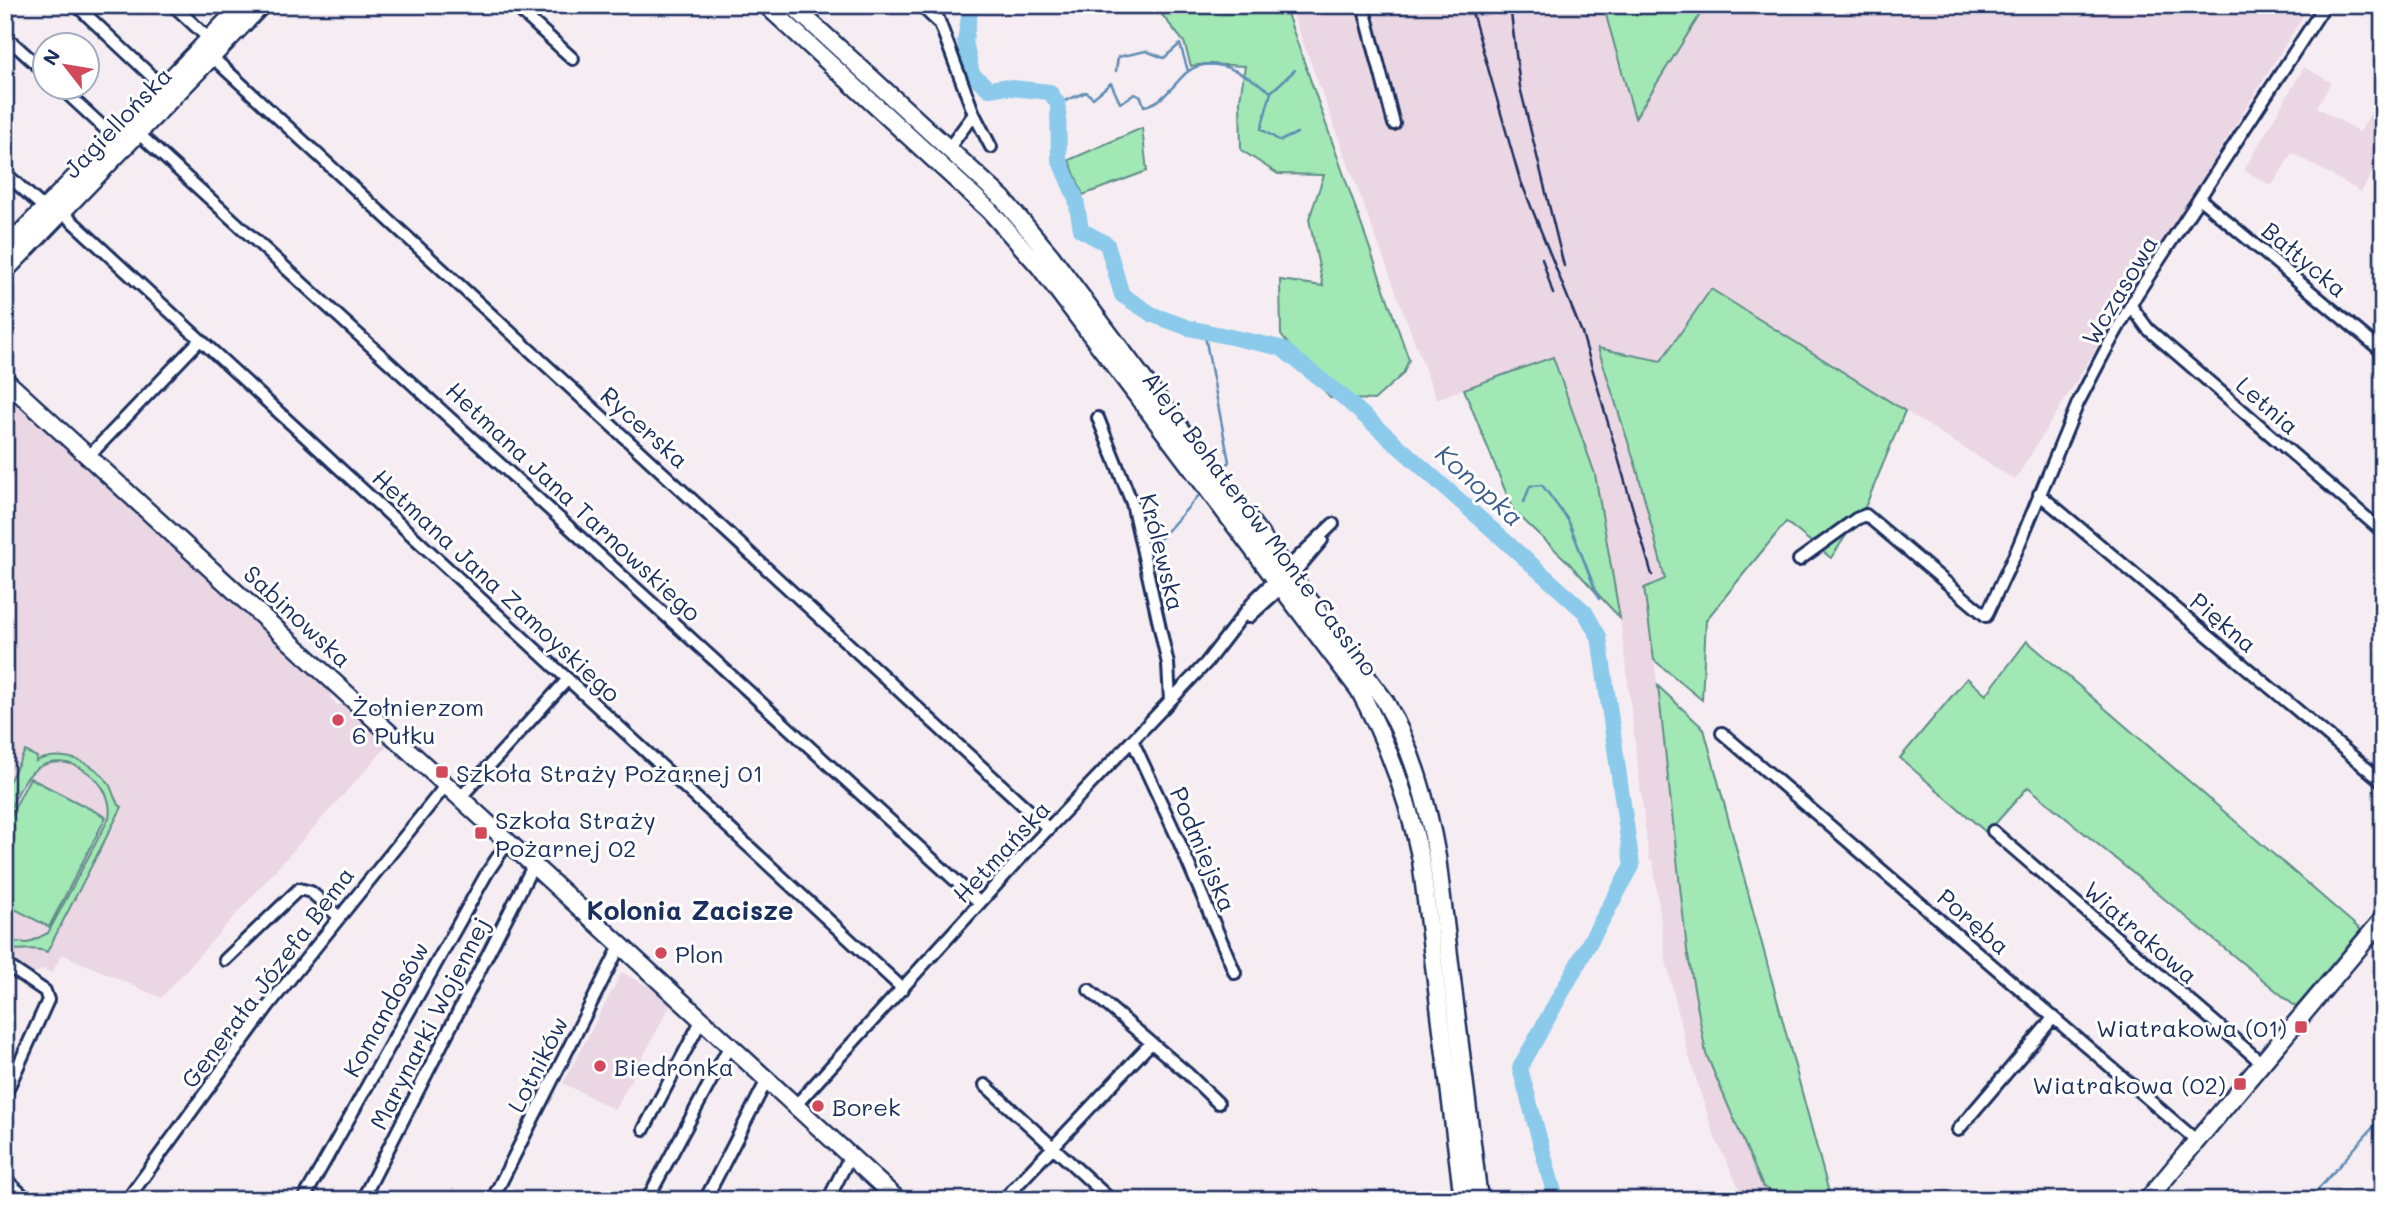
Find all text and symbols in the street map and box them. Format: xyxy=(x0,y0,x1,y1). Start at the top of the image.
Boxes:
north arrow xyxy=(32,32,102,102)
text: N xyxy=(37,44,65,70)
street label: Jagiellońska xyxy=(56,60,178,184)
street label: Bałtycka xyxy=(2256,214,2354,304)
street label: Wczasowa xyxy=(2074,229,2164,351)
street label: Aleja Bohaterów Monte Cassino xyxy=(1136,364,1386,682)
street label: Letnia xyxy=(2230,369,2306,441)
street label: Hetmana Jana Tarnowskiego xyxy=(440,374,708,628)
street label: Rycerska xyxy=(594,379,696,475)
water label: Konopka xyxy=(1429,437,1531,533)
street label: Hetmana Jana Zamoyskiego xyxy=(366,462,628,708)
street label: Królewska xyxy=(1133,490,1193,614)
street label: Sabinowska xyxy=(237,558,359,674)
street label: Piękna xyxy=(2184,585,2264,659)
place label: Żołnierzom 6 Pułku xyxy=(352,691,484,750)
marker: Żołnierzom 6 Pułku xyxy=(330,712,346,728)
place label: Szkoła Straży Pożarnej 01 xyxy=(456,757,763,788)
marker: Szkoła Straży Pożarnej 01 xyxy=(434,764,450,780)
street label: Podmiejska xyxy=(1164,782,1244,916)
street label: Hetmańska xyxy=(946,793,1056,909)
place label: Szkoła Straży Pożarnej 02 xyxy=(495,804,656,863)
marker: Szkoła Straży Pożarnej 02 xyxy=(473,825,489,841)
street label: Generała Józefa Bema xyxy=(174,860,360,1094)
street label: Wiatrakowa xyxy=(2077,874,2205,990)
street label: Poręba xyxy=(1931,881,2017,961)
district label: Kolonia Zacisze xyxy=(587,893,793,927)
street label: Marynarki Wojennej xyxy=(362,912,496,1134)
street label: Komandosów xyxy=(335,936,435,1082)
place label: Plon xyxy=(675,938,723,969)
marker: Plon xyxy=(653,945,669,961)
street label: Lotników xyxy=(500,1011,574,1117)
place label: Wiatrakowa (01) xyxy=(2096,1012,2287,1043)
marker: Wiatrakowa (01) xyxy=(2293,1019,2309,1035)
place label: Biedronka xyxy=(614,1051,734,1082)
marker: Biedronka xyxy=(592,1058,608,1074)
place label: Wiatrakowa (02) xyxy=(2032,1069,2226,1100)
marker: Wiatrakowa (02) xyxy=(2232,1076,2248,1092)
place label: Borek xyxy=(832,1091,901,1122)
marker: Borek xyxy=(810,1098,826,1114)

